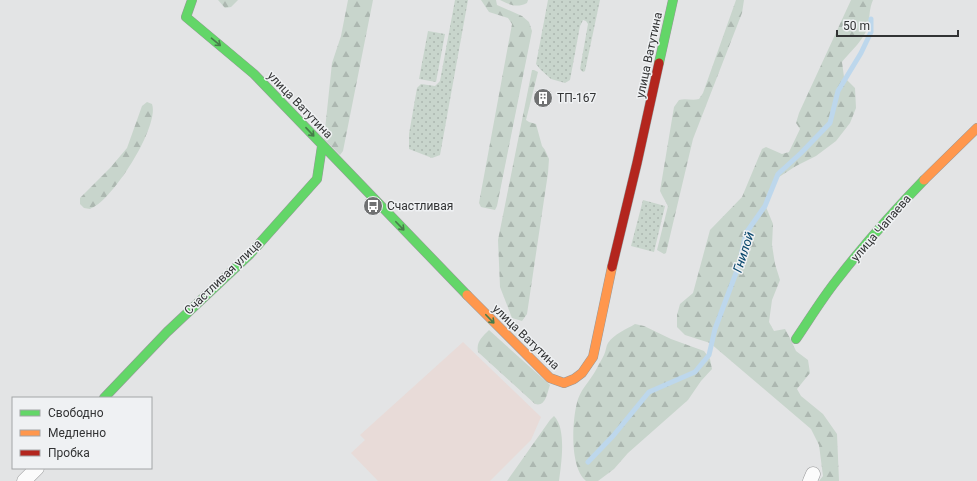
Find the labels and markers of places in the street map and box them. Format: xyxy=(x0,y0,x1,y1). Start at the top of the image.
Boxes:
building icon: ТП-167 xyxy=(532,87,554,109)
place label: ТП-167 xyxy=(557,91,597,105)
bus stop icon: Счастливая xyxy=(362,195,384,217)
place label: Счастливая xyxy=(387,199,453,213)

